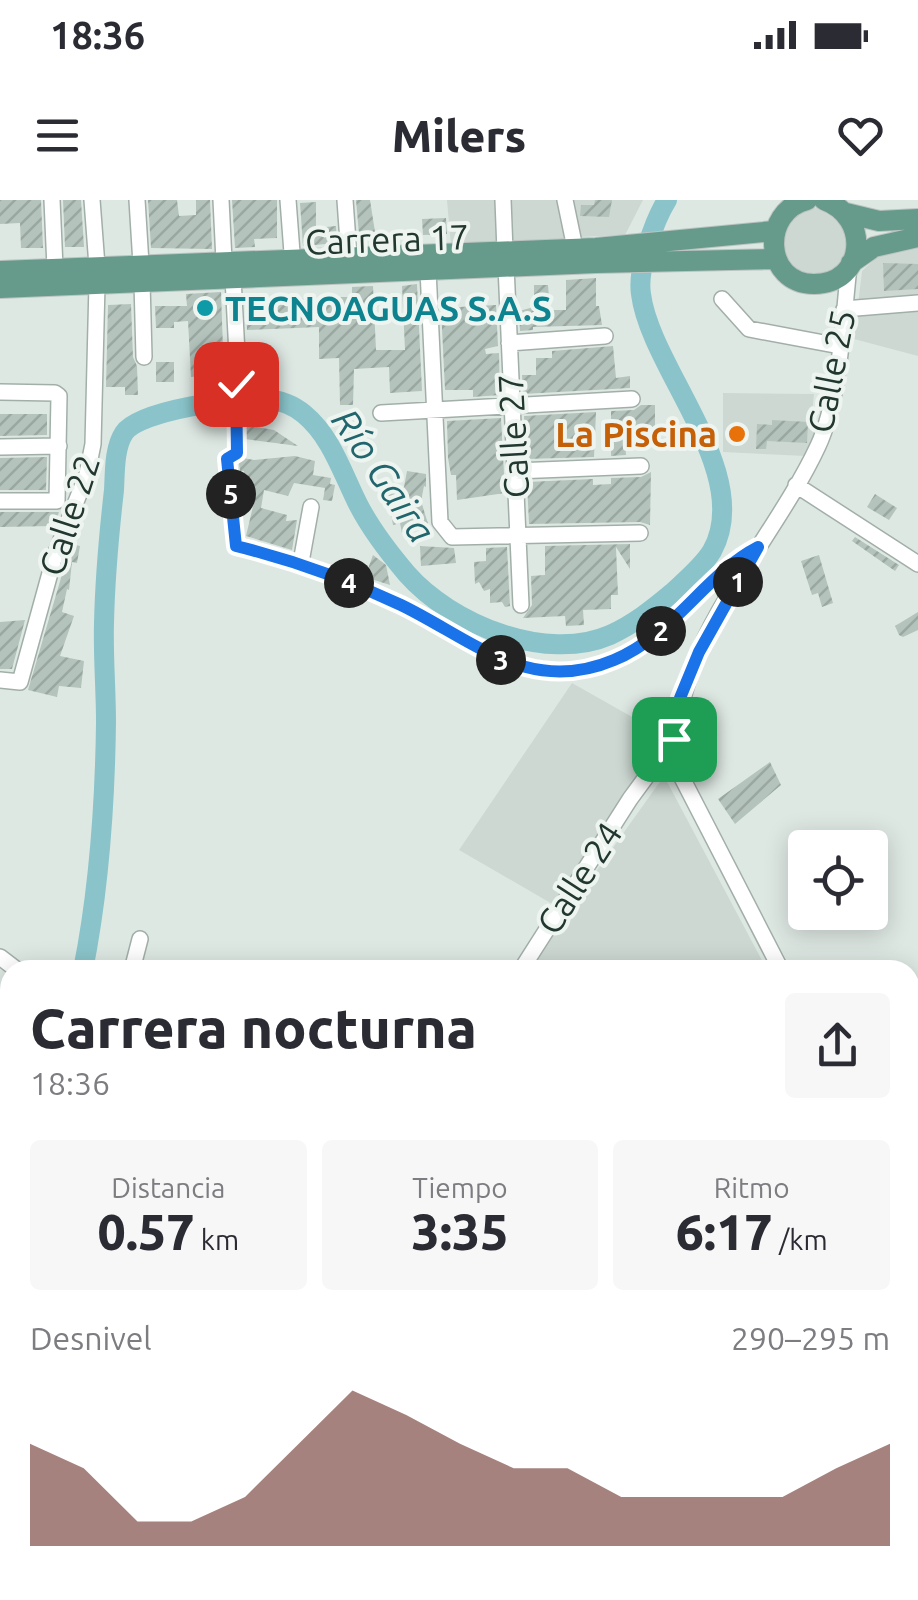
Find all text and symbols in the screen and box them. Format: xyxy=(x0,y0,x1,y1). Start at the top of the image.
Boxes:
text: 18:36 xyxy=(50,14,145,56)
icon: menu xyxy=(30,108,85,163)
icon: heart xyxy=(833,108,888,163)
text: Milers xyxy=(392,110,526,161)
street label: Carrera 17 xyxy=(304,216,470,262)
place label: TECNOAGUAS S.A.S xyxy=(225,288,552,328)
marker: TECNOAGUAS S.A.S xyxy=(194,297,216,319)
street label: Calle 25 xyxy=(799,306,863,436)
pin xyxy=(194,342,279,427)
icon: check xyxy=(209,357,264,412)
street label: Calle 27 xyxy=(490,373,536,499)
water label: Río Gaira xyxy=(324,400,444,550)
place label: La Piscina xyxy=(555,414,717,454)
marker: La Piscina xyxy=(726,423,748,445)
street label: Calle 22 xyxy=(31,450,107,580)
pin: 5 xyxy=(206,469,256,519)
text: 5 xyxy=(223,478,239,509)
pin: 1 xyxy=(713,557,763,607)
pin: 4 xyxy=(324,558,374,608)
text: 1 xyxy=(730,566,746,597)
text: 4 xyxy=(341,567,357,598)
pin: 2 xyxy=(636,606,686,656)
text: 2 xyxy=(653,615,669,646)
pin: 3 xyxy=(476,635,526,685)
text: 3 xyxy=(493,644,509,675)
pin xyxy=(632,697,717,782)
icon: arrive xyxy=(647,712,702,767)
street label: Calle 24 xyxy=(528,815,630,941)
map controls xyxy=(788,830,888,930)
button: locate xyxy=(788,830,888,930)
button: share xyxy=(785,993,890,1098)
text: Carrera nocturna xyxy=(30,997,477,1058)
text: 18:36 xyxy=(30,1065,110,1101)
text: Distancia xyxy=(111,1172,225,1203)
text: Tiempo xyxy=(412,1172,508,1203)
text: Ritmo xyxy=(714,1172,790,1203)
text: 0.57 xyxy=(98,1203,194,1259)
text: 3:35 xyxy=(412,1203,508,1259)
text: 6:17 xyxy=(676,1203,773,1259)
text: km xyxy=(194,1224,239,1255)
text: /km xyxy=(773,1224,828,1255)
text: Desnivel xyxy=(30,1320,152,1356)
text: 290–295 m xyxy=(731,1320,890,1356)

